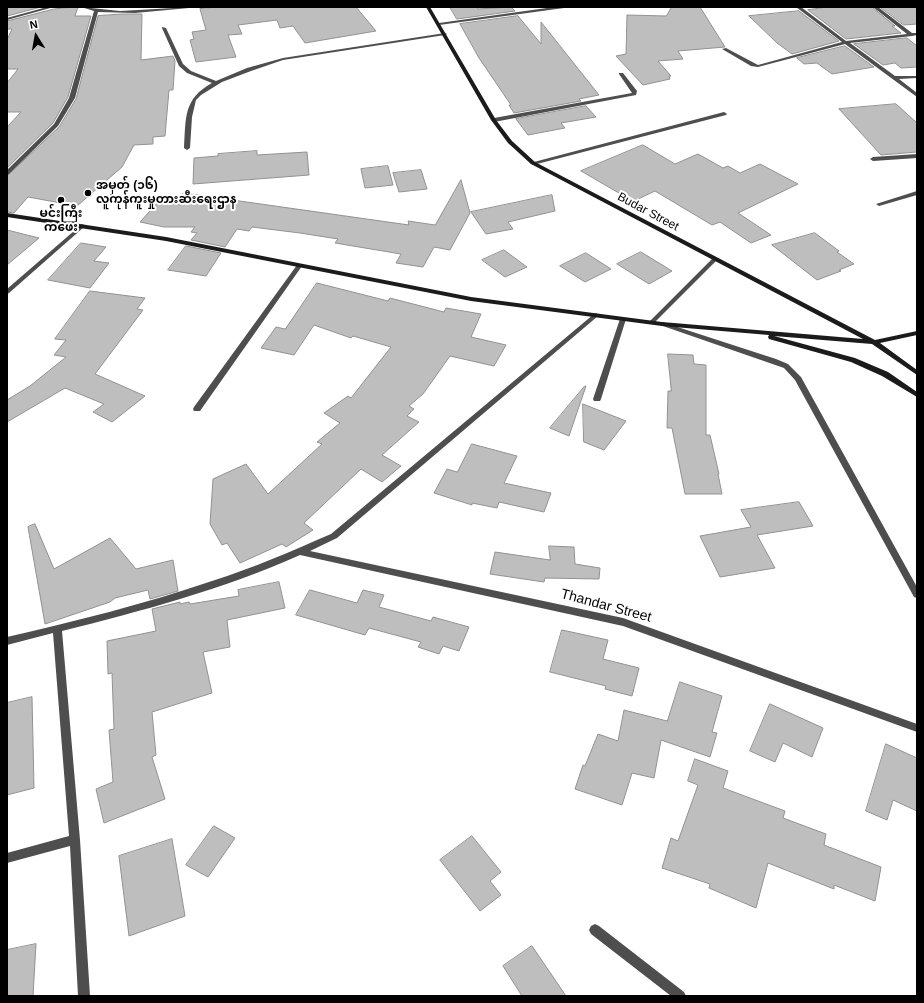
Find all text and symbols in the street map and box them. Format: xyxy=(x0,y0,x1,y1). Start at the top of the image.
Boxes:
north arrow xyxy=(16,16,56,56)
text: N xyxy=(29,18,39,31)
place label: အမှတ် (၁၆) လူကုန်ကူးမှုတားဆီးရေးဌာန xyxy=(96,179,236,207)
marker: အမှတ် (၁၆) လူကုန်ကူးမှုတားဆီးရေးဌာန xyxy=(83,188,93,198)
street label: Budar Street xyxy=(615,190,681,234)
marker: မင်းကြီး ကဖေး xyxy=(56,195,66,205)
place label: မင်းကြီး ကဖေး xyxy=(40,207,82,235)
street label: Thandar Street xyxy=(559,586,653,626)

